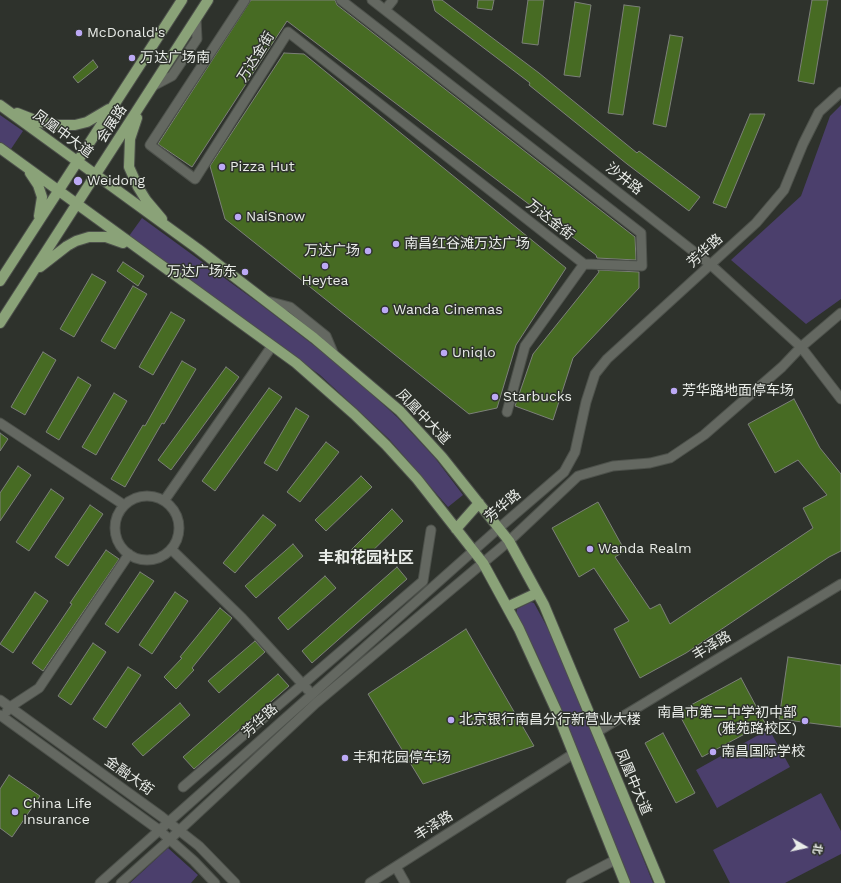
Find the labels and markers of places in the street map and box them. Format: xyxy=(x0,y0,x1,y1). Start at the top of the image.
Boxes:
place label: McDonald's xyxy=(87,25,165,41)
marker: McDonald's xyxy=(74,28,84,38)
place label: 万达广场南 xyxy=(140,50,210,66)
marker: 万达广场南 xyxy=(127,53,137,63)
place label: Pizza Hut xyxy=(230,159,295,175)
marker: Pizza Hut xyxy=(217,162,227,172)
place label: Weidong xyxy=(87,173,145,189)
marker: Weidong xyxy=(72,175,84,187)
place label: NaiSnow xyxy=(246,209,305,225)
marker: NaiSnow xyxy=(233,212,243,222)
place label: 南昌红谷滩万达广场 xyxy=(404,236,530,252)
marker: 南昌红谷滩万达广场 xyxy=(391,239,401,249)
place label: 万达广场 xyxy=(304,243,360,259)
marker: 万达广场 xyxy=(363,246,373,256)
marker: Heytea xyxy=(320,261,330,271)
place label: 万达广场东 xyxy=(167,264,237,280)
marker: 万达广场东 xyxy=(240,267,250,277)
place label: Heytea xyxy=(302,273,348,289)
place label: Wanda Cinemas xyxy=(393,302,503,318)
marker: Wanda Cinemas xyxy=(380,305,390,315)
place label: Uniqlo xyxy=(452,345,496,361)
marker: Uniqlo xyxy=(439,348,449,358)
place label: 芳华路地面停车场 xyxy=(682,383,794,399)
marker: 芳华路地面停车场 xyxy=(669,386,679,396)
place label: Starbucks xyxy=(503,389,572,405)
marker: Starbucks xyxy=(490,392,500,402)
place label: Wanda Realm xyxy=(598,541,692,557)
marker: Wanda Realm xyxy=(585,544,595,554)
place label: 南昌市第二中学初中部 (雅苑路校区) xyxy=(657,705,797,738)
place label: 北京银行南昌分行新营业大楼 xyxy=(459,712,641,728)
marker: 北京银行南昌分行新营业大楼 xyxy=(446,715,456,725)
marker: 南昌市第二中学初中部 (雅苑路校区) xyxy=(800,716,810,726)
place label: 南昌国际学校 xyxy=(721,744,805,760)
marker: 南昌国际学校 xyxy=(708,747,718,757)
place label: 丰和花园停车场 xyxy=(353,750,451,766)
marker: 丰和花园停车场 xyxy=(340,753,350,763)
place label: China Life Insurance xyxy=(23,796,92,828)
marker: China Life Insurance xyxy=(10,807,20,817)

